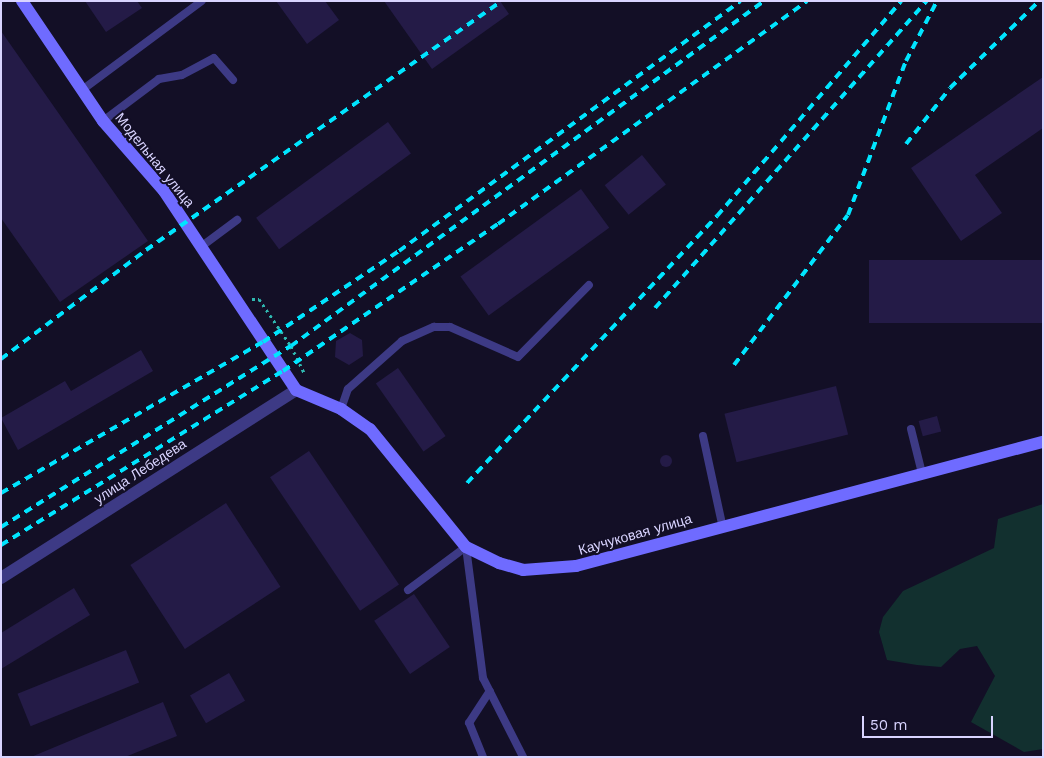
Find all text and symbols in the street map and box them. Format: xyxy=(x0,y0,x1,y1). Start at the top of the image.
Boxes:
street label: Модельная улица xyxy=(112,109,198,211)
street label: улица Лебедева xyxy=(91,435,189,507)
street label: Каучуковая улица xyxy=(576,510,694,558)
scale bar xyxy=(864,706,995,738)
text: 50 m xyxy=(870,716,907,734)

